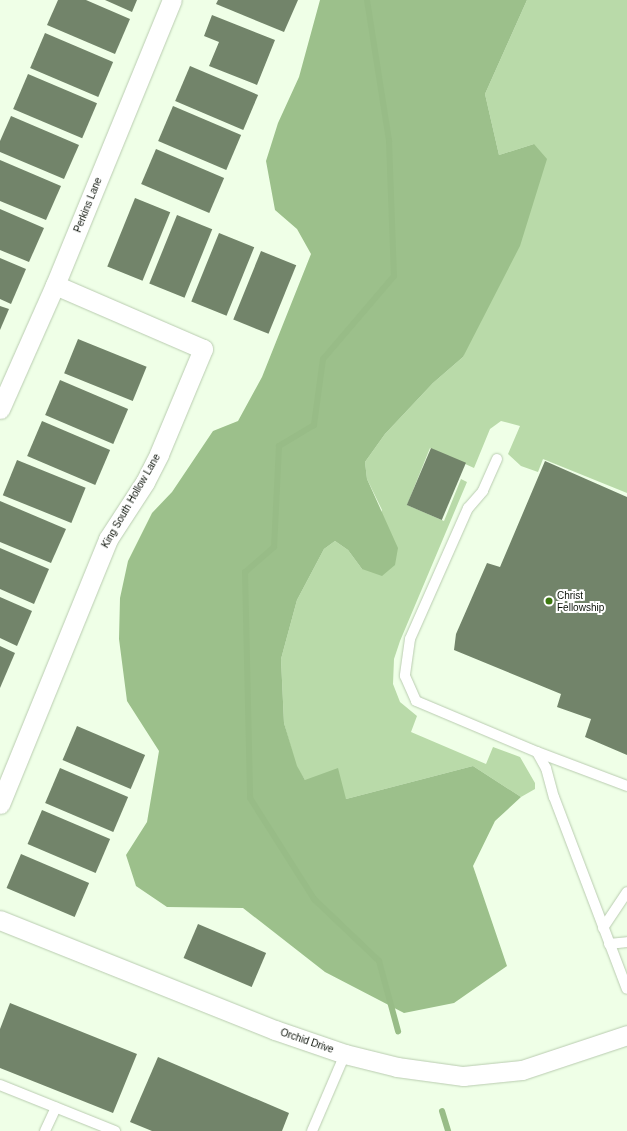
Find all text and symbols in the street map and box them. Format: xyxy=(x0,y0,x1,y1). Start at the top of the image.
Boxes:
street label: Perkins Lane xyxy=(72,176,104,234)
street label: King South Hollow Lane xyxy=(99,452,163,550)
place label: Christ Fellowship xyxy=(557,589,604,612)
marker: Christ Fellowship xyxy=(544,596,554,606)
street label: Orchid Drive xyxy=(279,1026,335,1056)

